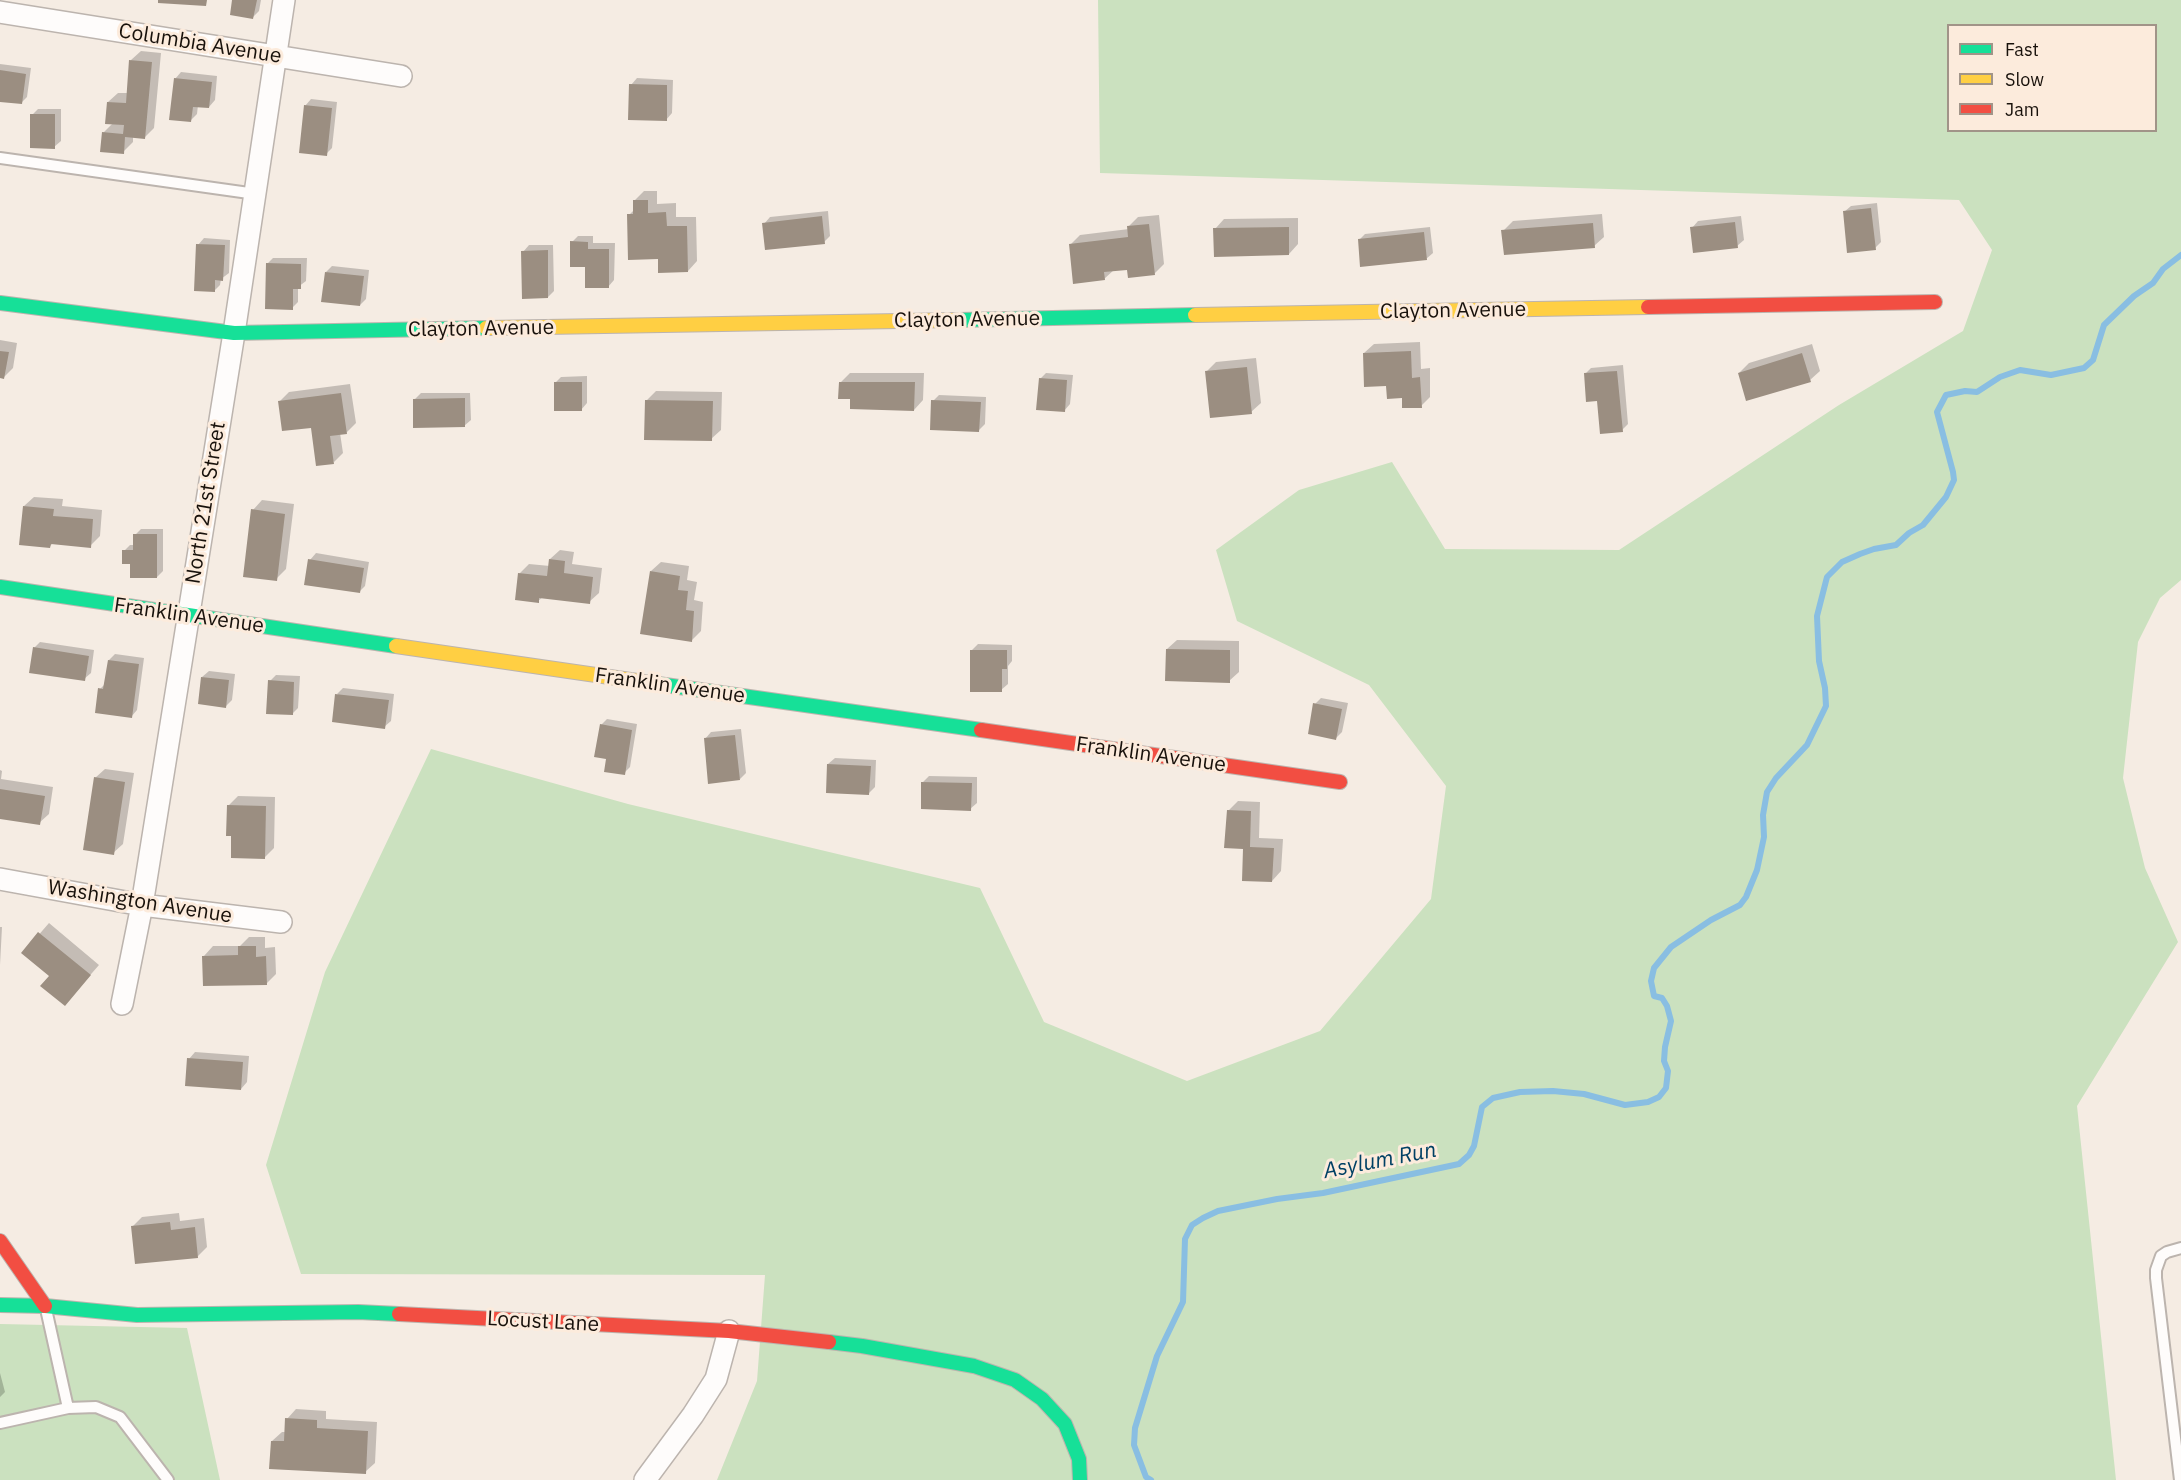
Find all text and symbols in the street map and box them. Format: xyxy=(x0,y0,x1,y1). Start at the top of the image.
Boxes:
street label: Columbia Avenue xyxy=(117,19,283,69)
legend xyxy=(1947,24,2157,132)
text: Fast xyxy=(2005,38,2039,61)
text: Slow xyxy=(2005,68,2044,91)
text: Jam xyxy=(2005,98,2040,121)
street label: Clayton Avenue xyxy=(1380,297,1526,325)
street label: Clayton Avenue xyxy=(894,306,1040,334)
street label: Clayton Avenue xyxy=(408,315,554,343)
street label: North 21st Street xyxy=(181,420,231,586)
street label: Franklin Avenue xyxy=(112,593,266,639)
street label: Franklin Avenue xyxy=(593,663,747,709)
street label: Franklin Avenue xyxy=(1074,732,1228,778)
street label: Washington Avenue xyxy=(46,875,234,929)
water label: Asylum Run xyxy=(1321,1137,1439,1185)
street label: Locust Lane xyxy=(486,1306,600,1338)

